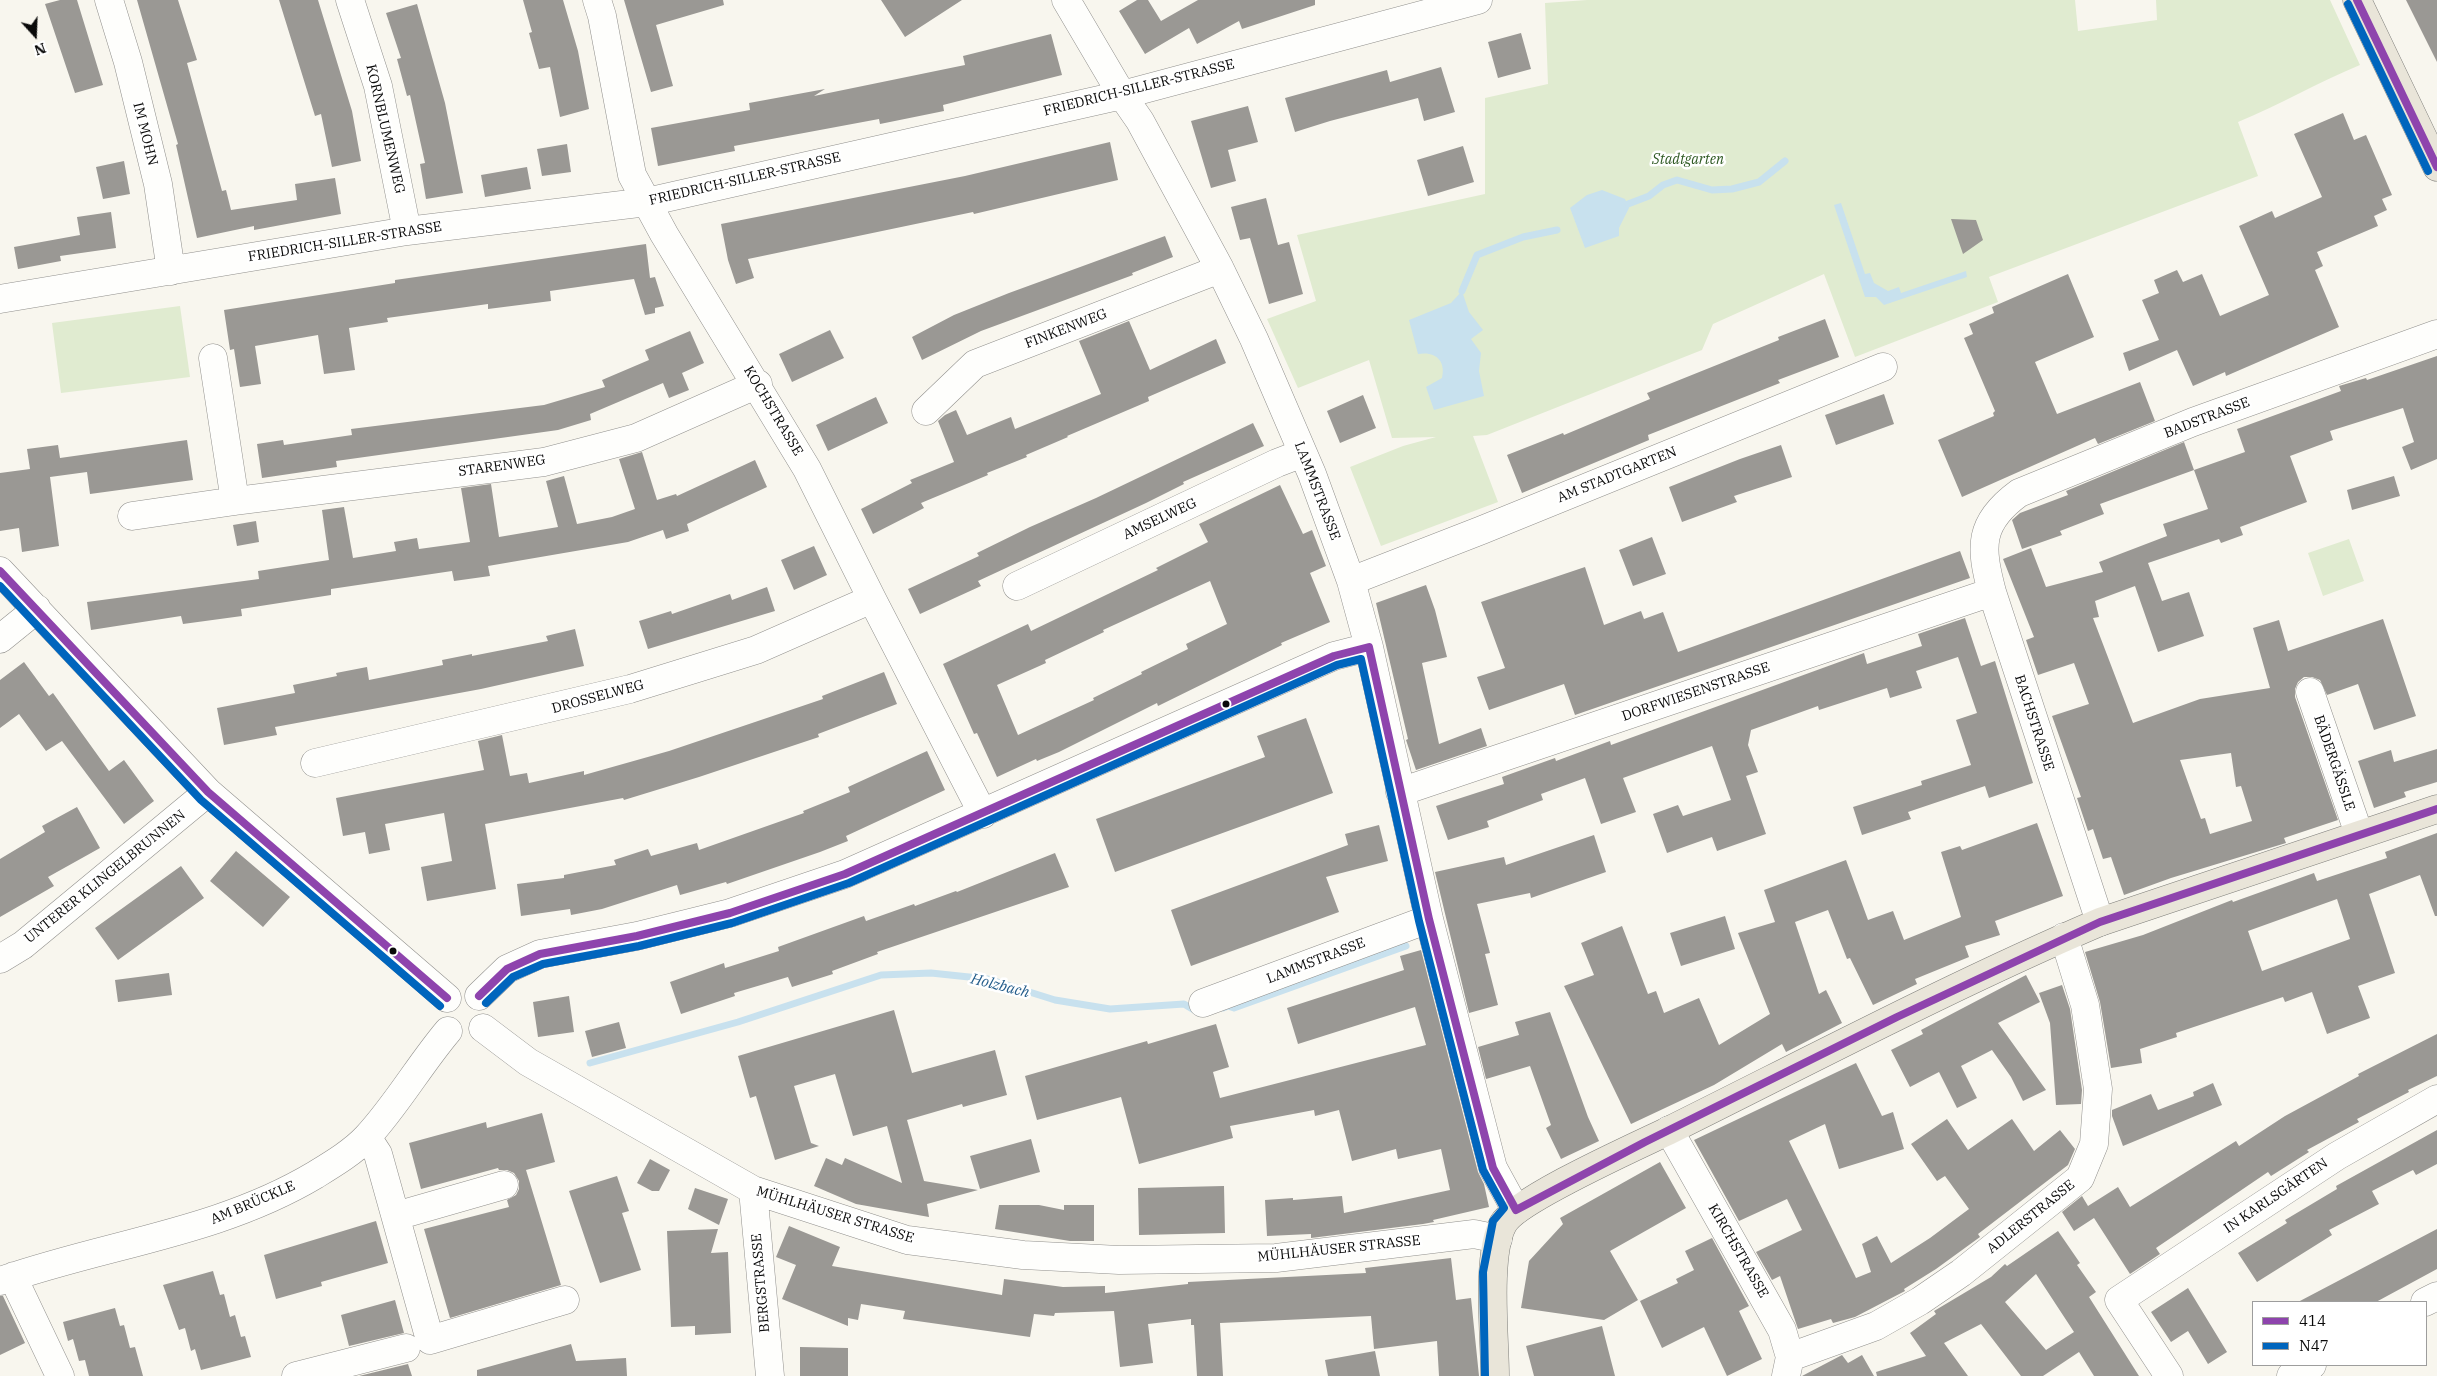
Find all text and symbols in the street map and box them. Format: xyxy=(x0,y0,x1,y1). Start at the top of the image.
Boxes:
north arrow xyxy=(10,10,60,60)
text: N xyxy=(32,39,48,59)
street label: FRIEDRICH-SILLER-STRASSE xyxy=(1042,56,1236,120)
street label: KORNBLUMENWEG xyxy=(362,63,408,195)
street label: IM MOHN xyxy=(129,101,161,167)
street label: FRIEDRICH-SILLER-STRASSE xyxy=(648,149,842,209)
park label: Stadtgarten xyxy=(1652,152,1724,168)
street label: FRIEDRICH-SILLER-STRASSE xyxy=(247,218,443,266)
street label: FINKENWEG xyxy=(1022,306,1110,352)
street label: KOCHSTRASSE xyxy=(740,363,806,459)
street label: BADSTRASSE xyxy=(2162,394,2252,442)
street label: LAMMSTRASSE xyxy=(1290,439,1344,543)
street label: AM STADTGARTEN xyxy=(1555,443,1679,507)
street label: STARENWEG xyxy=(457,452,547,480)
street label: AMSELWEG xyxy=(1121,495,1199,543)
street label: DORFWIESENSTRASSE xyxy=(1620,659,1772,725)
street label: BACHSTRASSE xyxy=(2011,673,2057,773)
street label: DROSSELWEG xyxy=(550,677,646,717)
unlabelled marker xyxy=(1221,699,1231,709)
street label: BÄDERGÄSSLE xyxy=(2310,713,2358,813)
street label: UNTERER KLINGELBRUNNEN xyxy=(21,807,189,947)
street label: LAMMSTRASSE xyxy=(1264,934,1368,988)
unlabelled marker xyxy=(388,946,398,956)
water label: Holzbach xyxy=(969,970,1031,1002)
street label: IN KARLSGÄRTEN xyxy=(2221,1155,2331,1237)
street label: ADLERSTRASSE xyxy=(1984,1177,2078,1257)
street label: AM BRÜCKLE xyxy=(208,1178,298,1228)
street label: MÜHLHÄUSER STRASSE xyxy=(754,1183,916,1247)
street label: KIRCHSTRASSE xyxy=(1704,1201,1772,1301)
street label: MÜHLHÄUSER STRASSE xyxy=(1257,1232,1421,1266)
street label: BERGSTRASSE xyxy=(748,1233,774,1333)
legend xyxy=(2252,1301,2427,1366)
text: 414 xyxy=(2299,1311,2326,1330)
text: N47 xyxy=(2299,1336,2329,1355)

